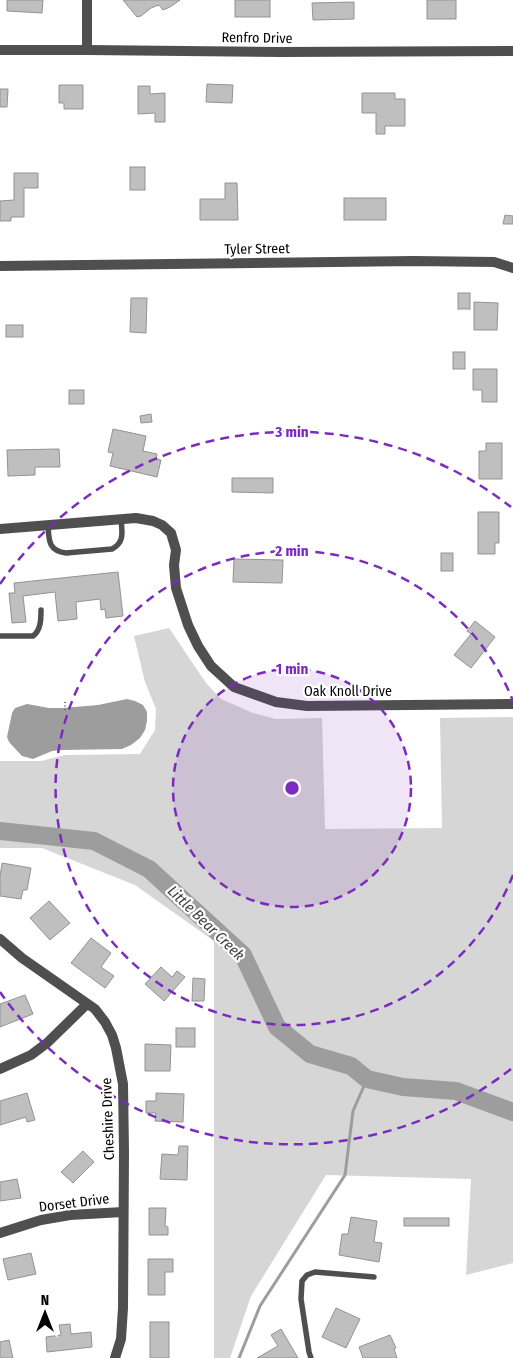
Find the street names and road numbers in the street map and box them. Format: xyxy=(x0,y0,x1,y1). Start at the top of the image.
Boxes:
street label: Renfro Drive xyxy=(221,29,293,47)
street label: Tyler Street xyxy=(224,240,290,258)
street label: Oak Knoll Drive xyxy=(304,683,392,700)
street label: Cheshire Drive xyxy=(98,1077,118,1161)
street label: Dorset Drive xyxy=(38,1190,110,1216)

